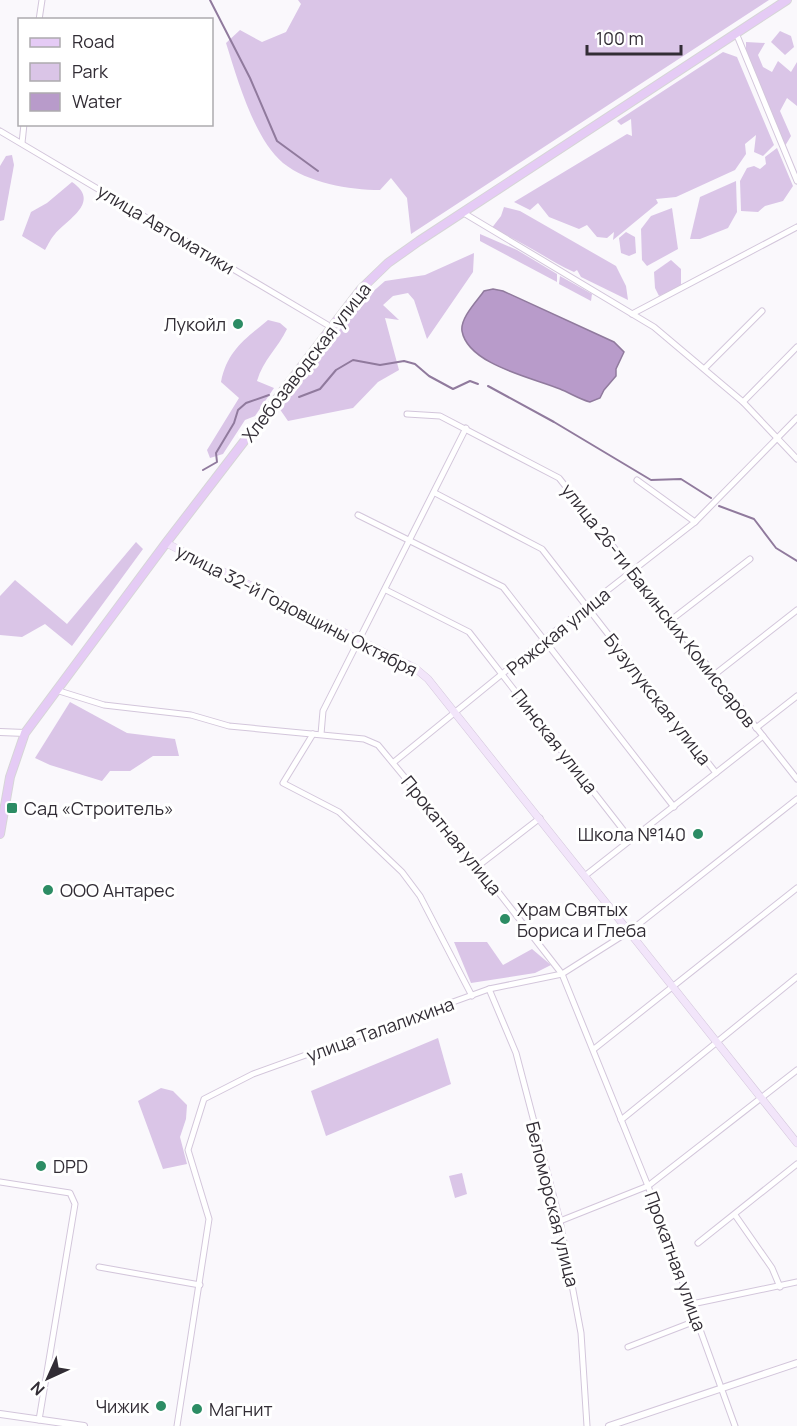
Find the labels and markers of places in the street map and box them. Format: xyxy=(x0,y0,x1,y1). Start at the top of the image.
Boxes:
place label: Лукойл xyxy=(164,312,226,336)
marker: Лукойл xyxy=(231,317,245,331)
place label: Сад «Строитель» xyxy=(24,796,174,820)
marker: Сад «Строитель» xyxy=(5,801,19,815)
place label: Школа №140 xyxy=(578,822,686,846)
marker: Школа №140 xyxy=(691,827,705,841)
place label: ООО Антарес xyxy=(60,878,175,902)
marker: ООО Антарес xyxy=(41,883,55,897)
place label: Храм Святых Бориса и Глеба xyxy=(517,897,646,942)
marker: Храм Святых Бориса и Глеба xyxy=(498,912,512,926)
place label: DPD xyxy=(53,1154,88,1178)
marker: DPD xyxy=(34,1159,48,1173)
place label: Чижик xyxy=(95,1394,150,1418)
place label: Магнит xyxy=(209,1397,273,1421)
marker: Чижик xyxy=(154,1399,168,1413)
marker: Магнит xyxy=(190,1402,204,1416)

